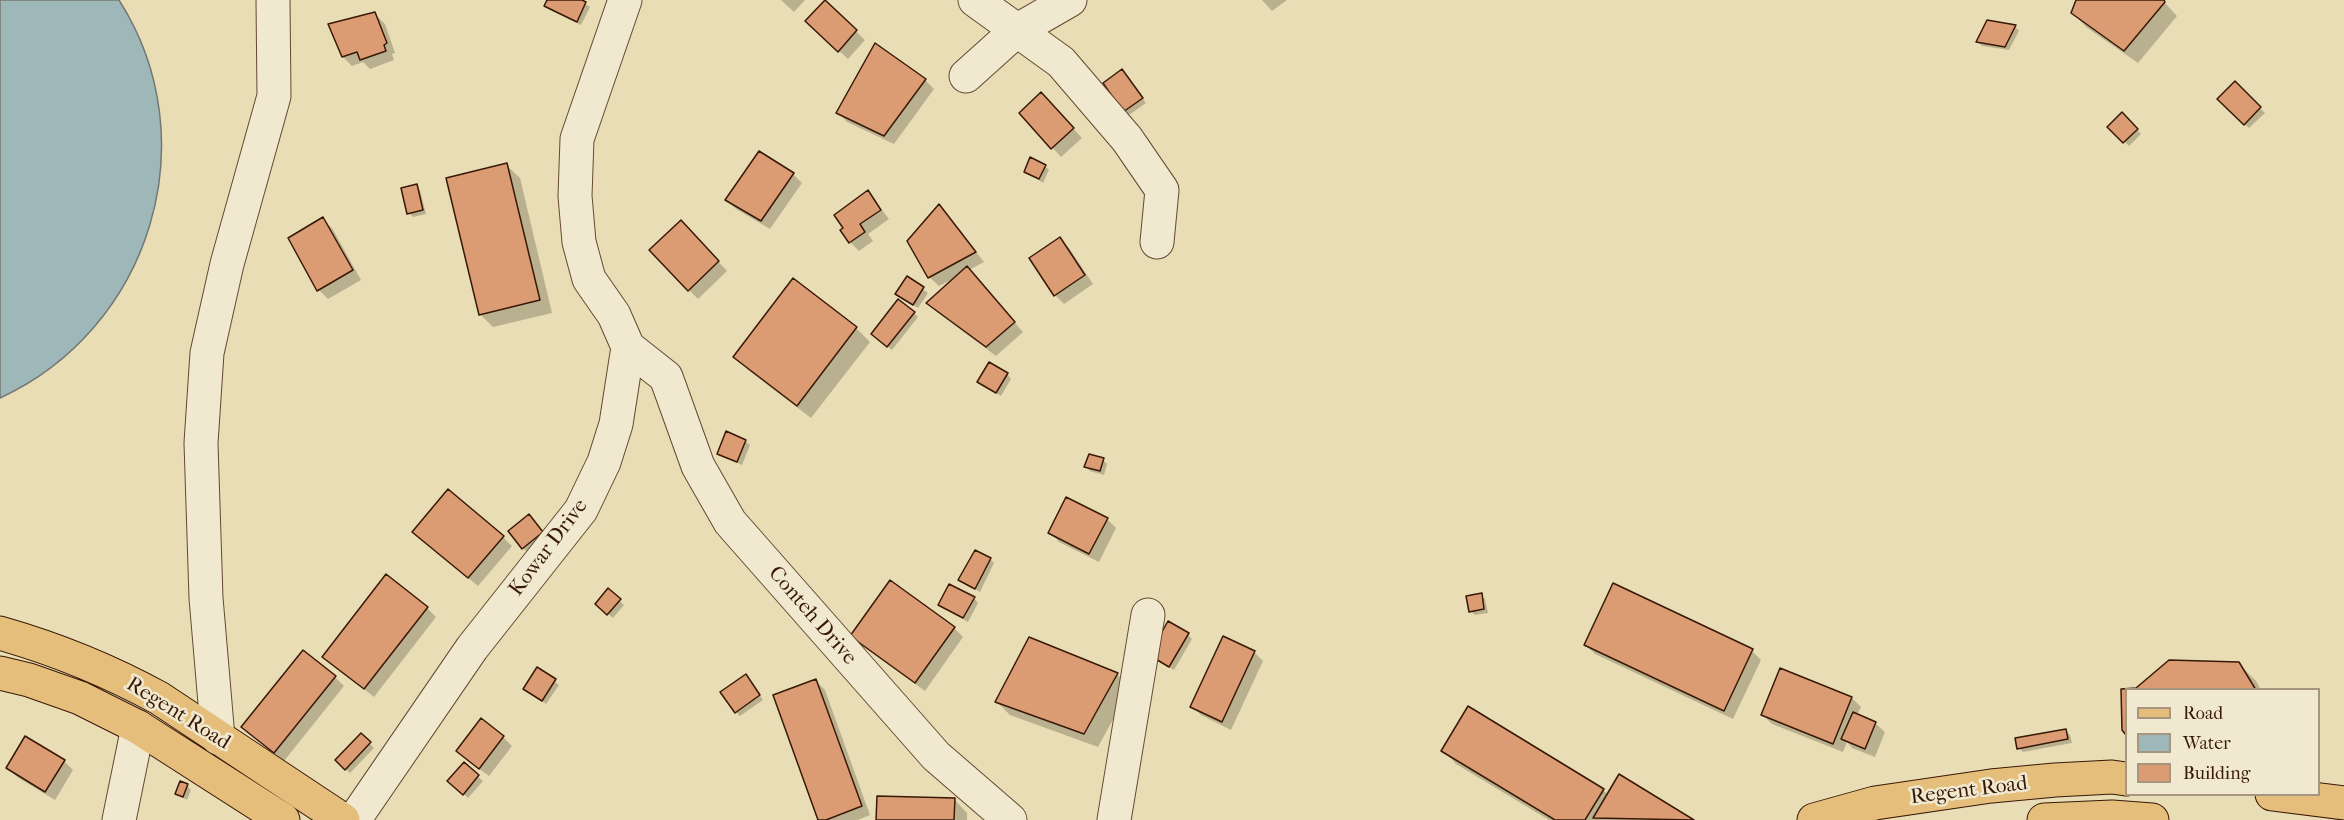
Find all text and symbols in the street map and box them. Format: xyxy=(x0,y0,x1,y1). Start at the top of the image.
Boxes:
street label: Kowar Drive xyxy=(504,495,594,601)
street label: Conteh Drive xyxy=(762,562,862,670)
street label: Regent Road xyxy=(121,672,235,756)
legend xyxy=(2125,688,2320,796)
text: Road xyxy=(2183,703,2223,724)
text: Water xyxy=(2183,733,2231,754)
text: Building xyxy=(2183,763,2250,784)
street label: Regent Road xyxy=(1909,771,2029,811)

